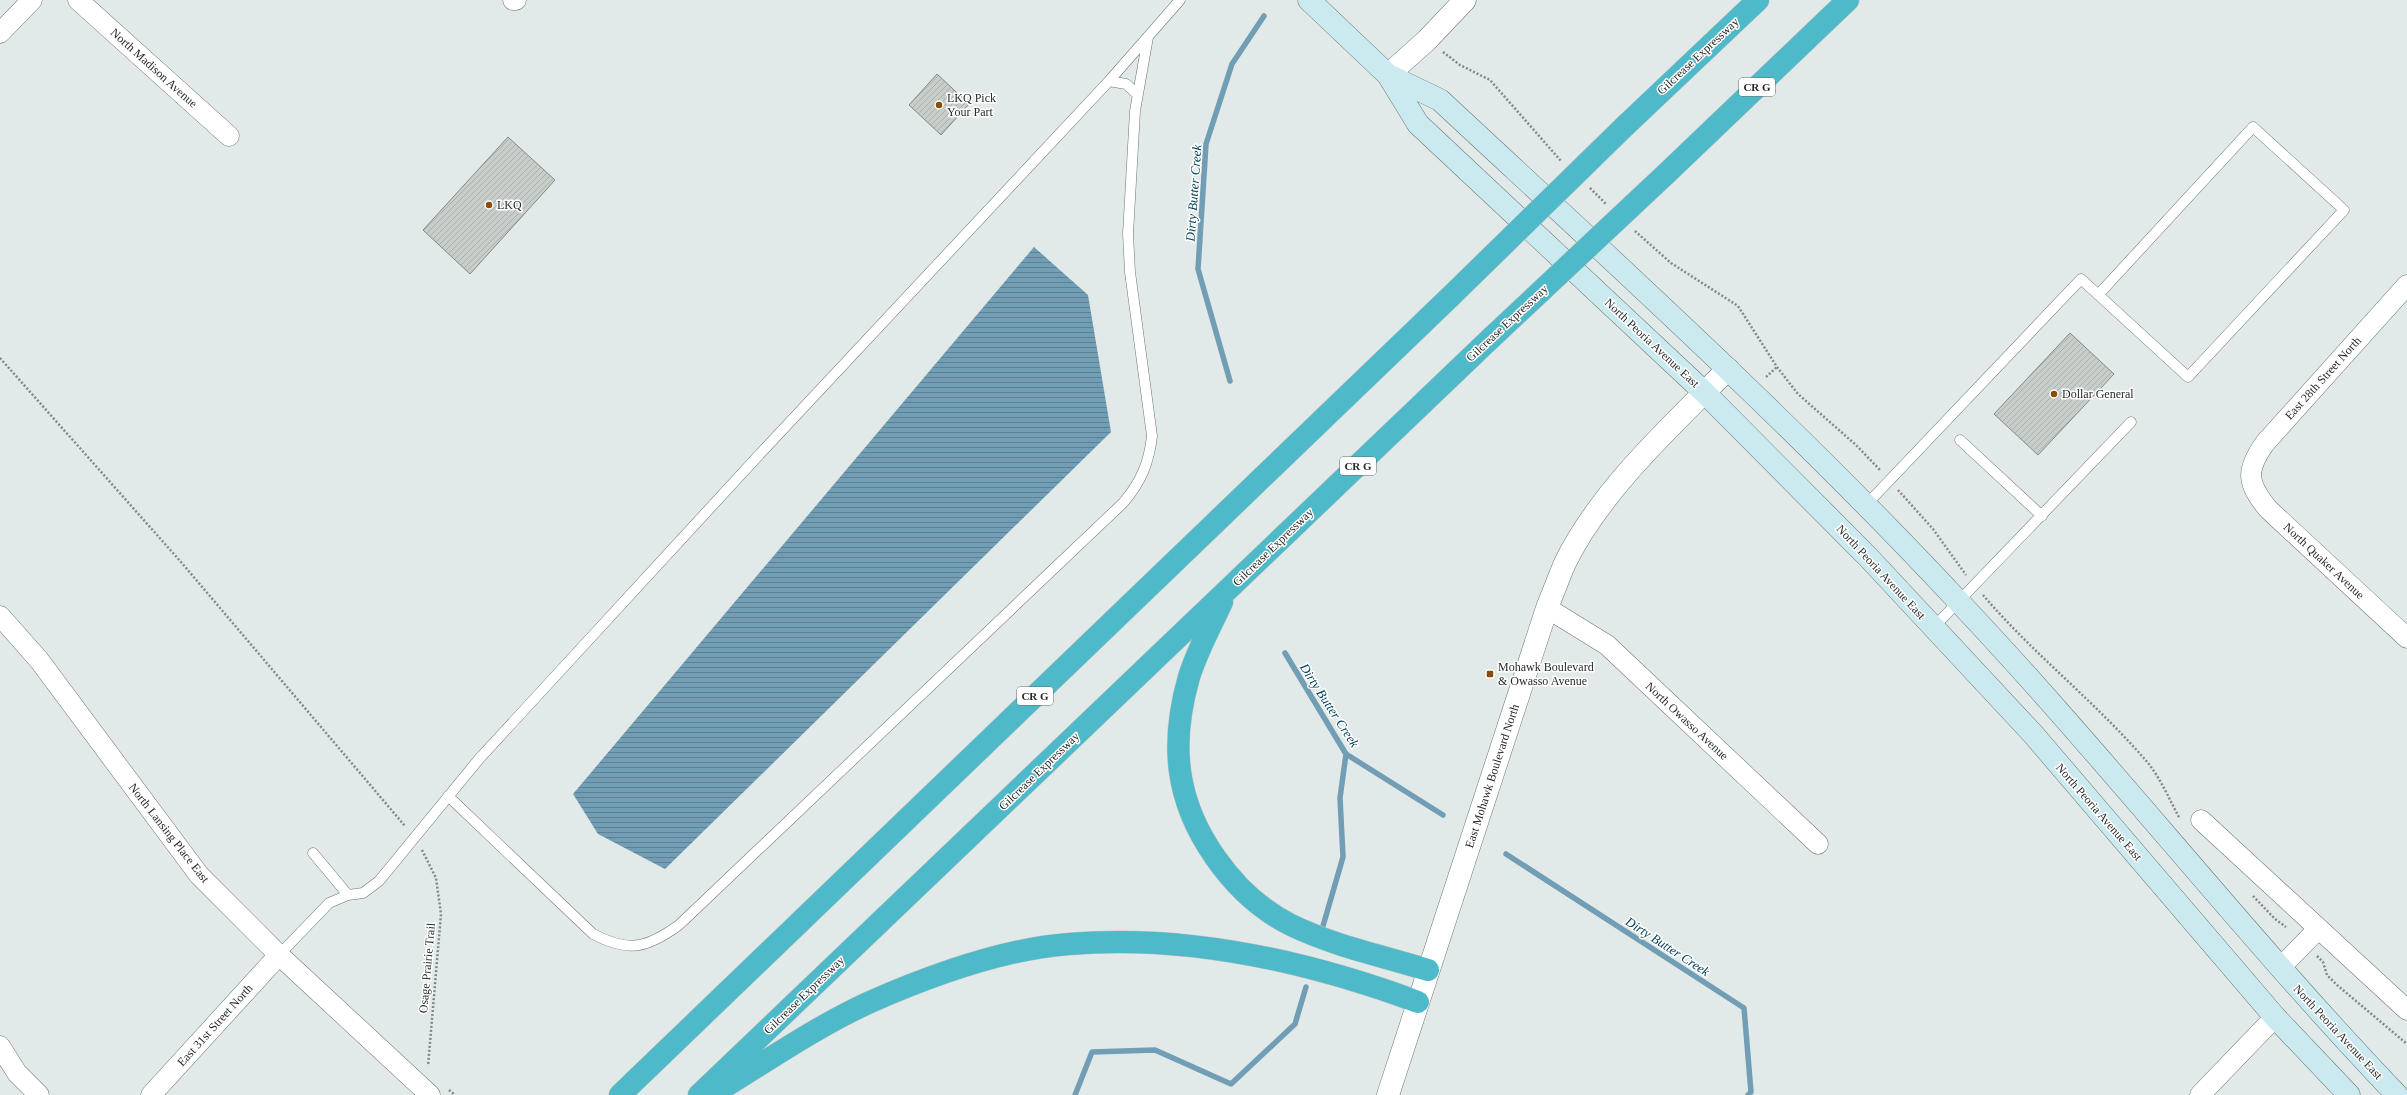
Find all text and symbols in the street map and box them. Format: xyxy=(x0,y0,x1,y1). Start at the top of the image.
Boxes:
street label: Gilcrease Expressway xyxy=(1654,15,1742,97)
street label: North Madison Avenue xyxy=(108,25,200,111)
road number: CR G xyxy=(1739,78,1775,96)
place label: LKQ Pick Your Part xyxy=(947,91,996,119)
marker: LKQ Pick Your Part xyxy=(934,100,944,110)
water label: Dirty Butter Creek xyxy=(1183,144,1204,243)
place label: LKQ xyxy=(497,198,522,212)
marker: LKQ xyxy=(484,200,494,210)
street label: Gilcrease Expressway xyxy=(1463,282,1551,364)
street label: North Peoria Avenue East xyxy=(1602,296,1703,391)
street label: East 28th Street North xyxy=(2282,334,2364,422)
place label: Dollar General xyxy=(2062,387,2134,401)
marker: Dollar General xyxy=(2049,389,2059,399)
road number: CR G xyxy=(1340,457,1376,475)
street label: Gilcrease Expressway xyxy=(1230,505,1316,589)
street label: North Quaker Avenue xyxy=(2281,520,2367,602)
street label: North Peoria Avenue East xyxy=(1834,522,1929,623)
water label: Dirty Butter Creek xyxy=(1296,660,1362,750)
place label: Mohawk Boulevard & Owasso Avenue xyxy=(1498,660,1594,688)
marker: Mohawk Boulevard & Owasso Avenue xyxy=(1485,669,1495,679)
street label: North Owasso Avenue xyxy=(1643,679,1731,763)
road number: CR G xyxy=(1017,687,1053,705)
street label: East Mohawk Boulevard North xyxy=(1462,702,1522,850)
street label: Gilcrease Expressway xyxy=(996,729,1082,813)
street label: North Peoria Avenue East xyxy=(2053,761,2145,864)
street label: North Lansing Place East xyxy=(126,780,213,886)
water label: Dirty Butter Creek xyxy=(1622,913,1713,979)
street label: Osage Prairie Trail xyxy=(416,922,438,1014)
street label: Gilcrease Expressway xyxy=(761,953,847,1037)
street label: East 31st Street North xyxy=(174,981,256,1069)
street label: North Peoria Avenue East xyxy=(2291,982,2386,1083)

